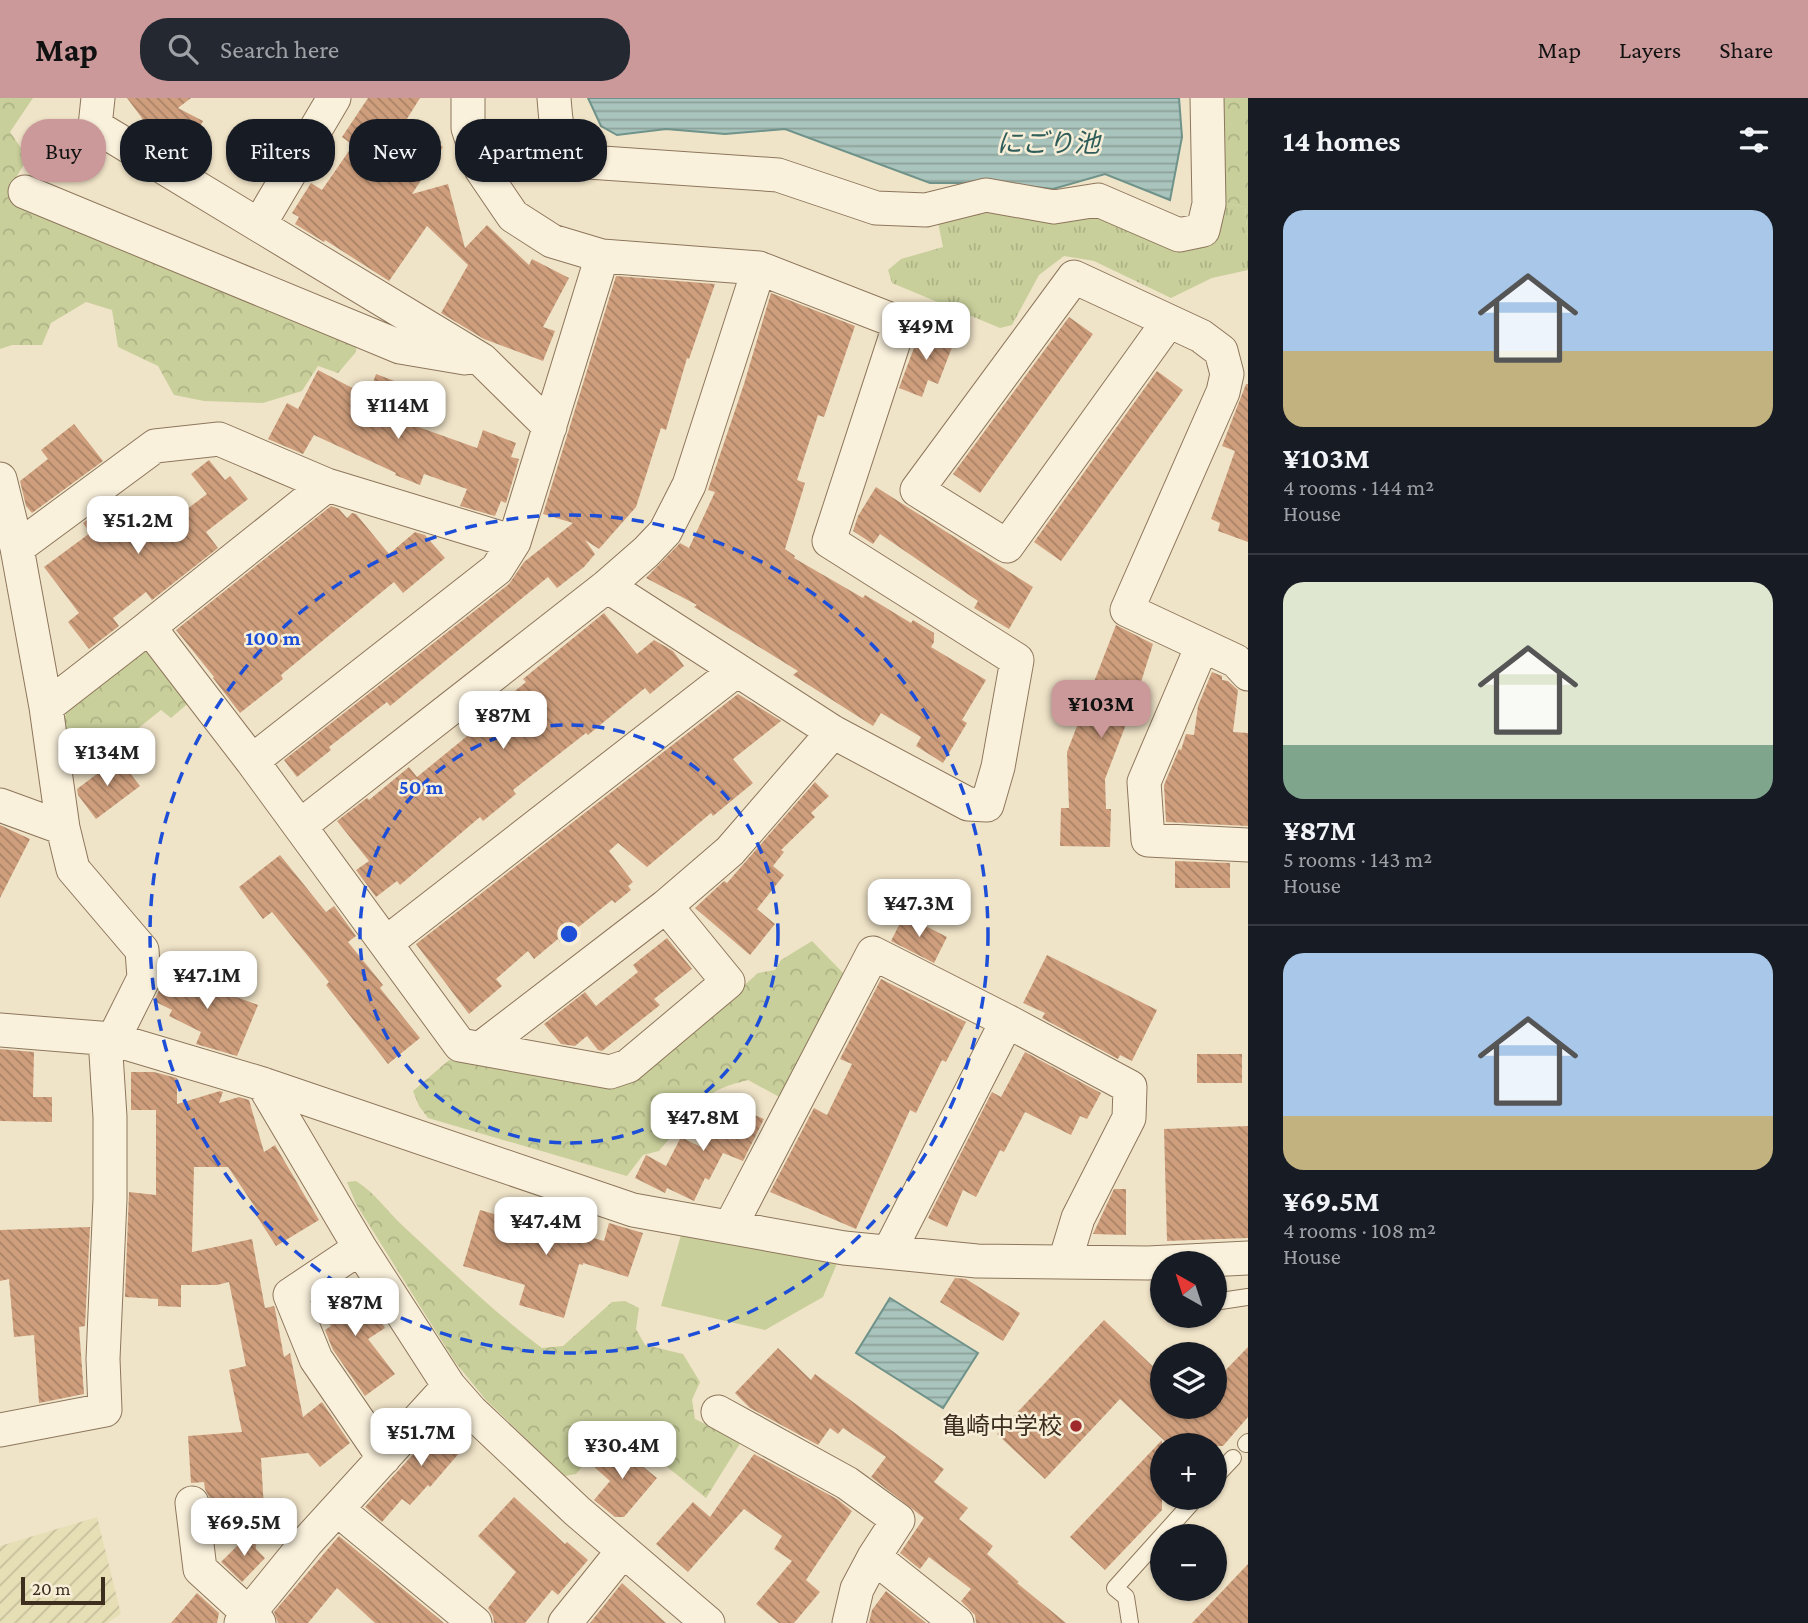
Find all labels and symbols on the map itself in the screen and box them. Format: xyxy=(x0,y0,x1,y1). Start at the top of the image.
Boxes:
water label: にごり池 xyxy=(996,129,1103,158)
pin: ¥49M xyxy=(885,302,967,362)
pin: ¥114M xyxy=(349,382,447,441)
pin: ¥51.2M xyxy=(81,496,195,556)
text: 100 m xyxy=(245,626,301,650)
pin: ¥103M xyxy=(1052,680,1150,740)
pin: ¥87M xyxy=(462,692,544,751)
pin: ¥134M xyxy=(58,728,156,788)
text: 50 m xyxy=(399,775,444,799)
pin: ¥47.3M xyxy=(862,880,976,939)
centre of rings xyxy=(557,922,581,946)
pin: ¥47.1M xyxy=(150,951,264,1011)
pin: ¥47.8M xyxy=(646,1094,760,1153)
pin: ¥47.4M xyxy=(489,1198,603,1257)
north arrow xyxy=(1150,1251,1227,1328)
pin: ¥87M xyxy=(314,1278,396,1338)
pin: ¥51.7M xyxy=(364,1408,478,1468)
place label: 亀崎中学校 xyxy=(942,1412,1062,1439)
marker: 亀崎中学校 xyxy=(1068,1418,1084,1434)
pin: ¥30.4M xyxy=(565,1422,679,1481)
pin: ¥69.5M xyxy=(187,1498,301,1558)
scale bar xyxy=(21,1574,105,1606)

